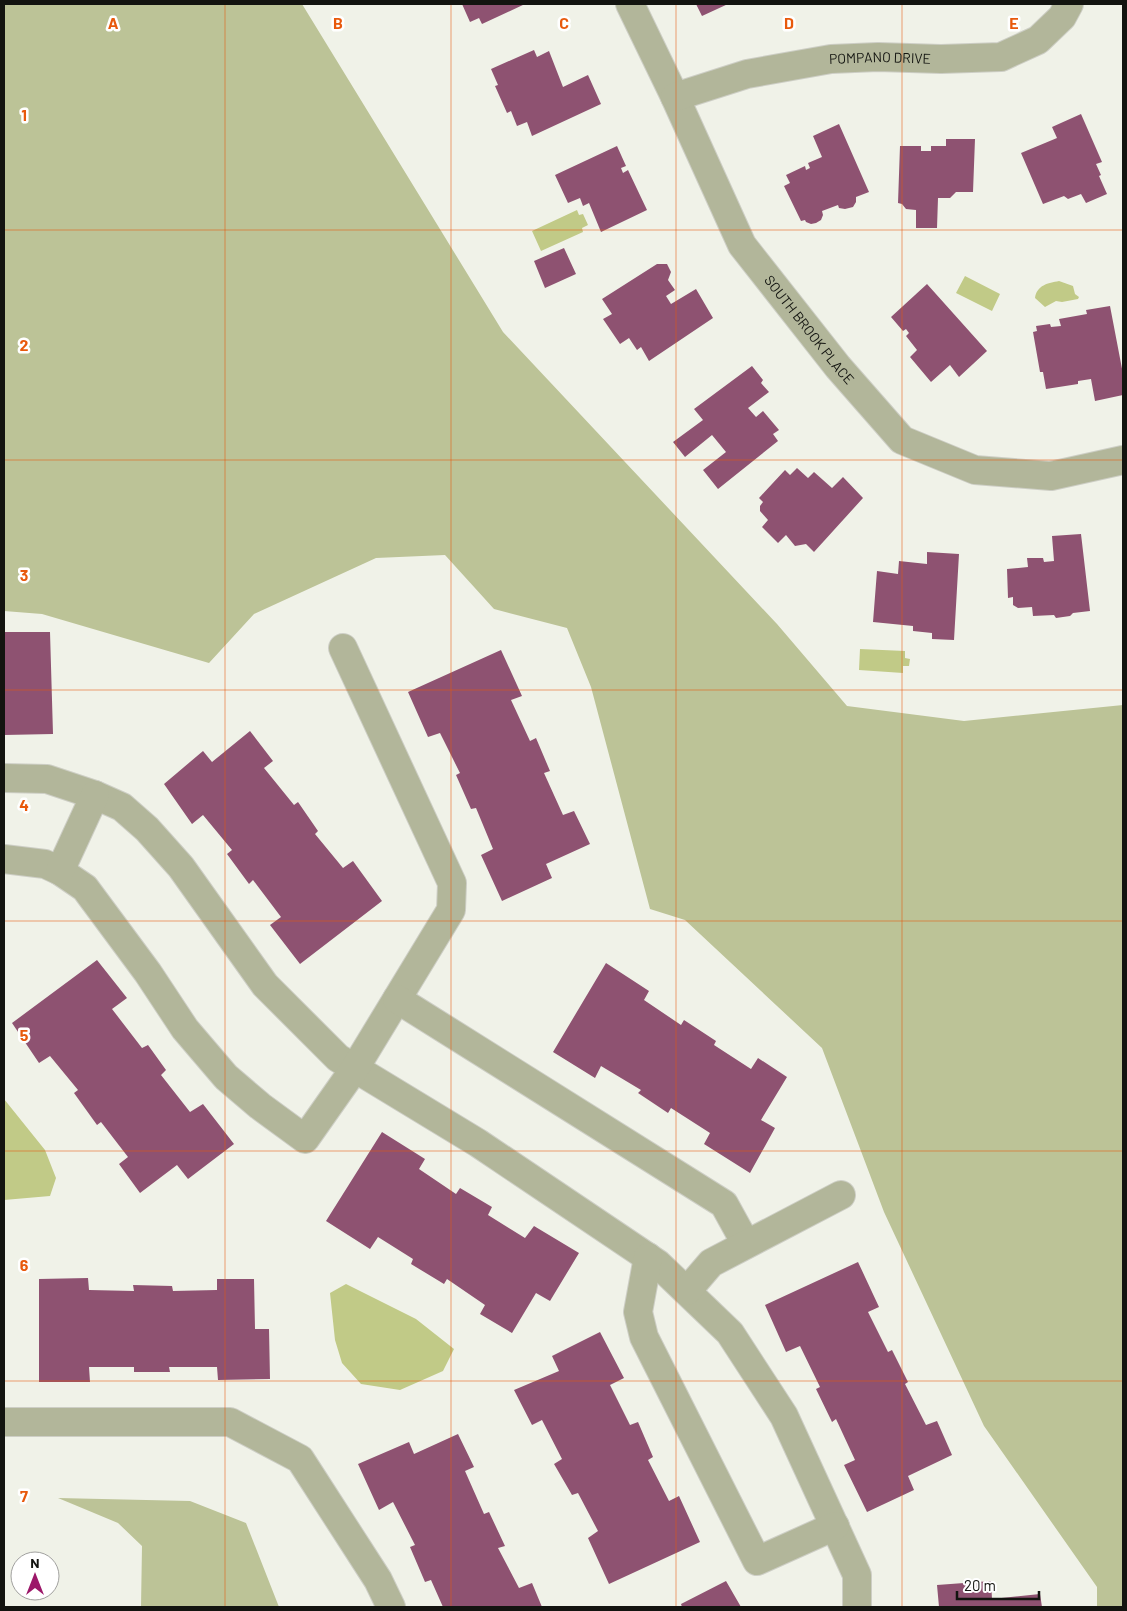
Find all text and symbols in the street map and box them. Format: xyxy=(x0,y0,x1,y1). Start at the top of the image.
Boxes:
text: A xyxy=(108,13,119,32)
text: B xyxy=(333,13,343,32)
text: C xyxy=(559,13,569,32)
text: D xyxy=(784,13,794,32)
text: E xyxy=(1009,13,1019,32)
street label: POMPANO DRIVE xyxy=(829,48,931,67)
text: 1 xyxy=(21,105,27,124)
street label: SOUTH BROOK PLACE xyxy=(761,272,858,387)
text: 2 xyxy=(20,335,29,354)
text: 3 xyxy=(20,565,28,584)
text: 4 xyxy=(19,795,29,814)
text: 5 xyxy=(20,1025,29,1044)
text: 6 xyxy=(20,1255,29,1274)
text: 7 xyxy=(20,1486,28,1505)
north arrow xyxy=(10,1551,60,1601)
text: N xyxy=(30,1554,40,1571)
scale bar xyxy=(957,1568,1040,1600)
text: 20 m xyxy=(964,1576,996,1594)

